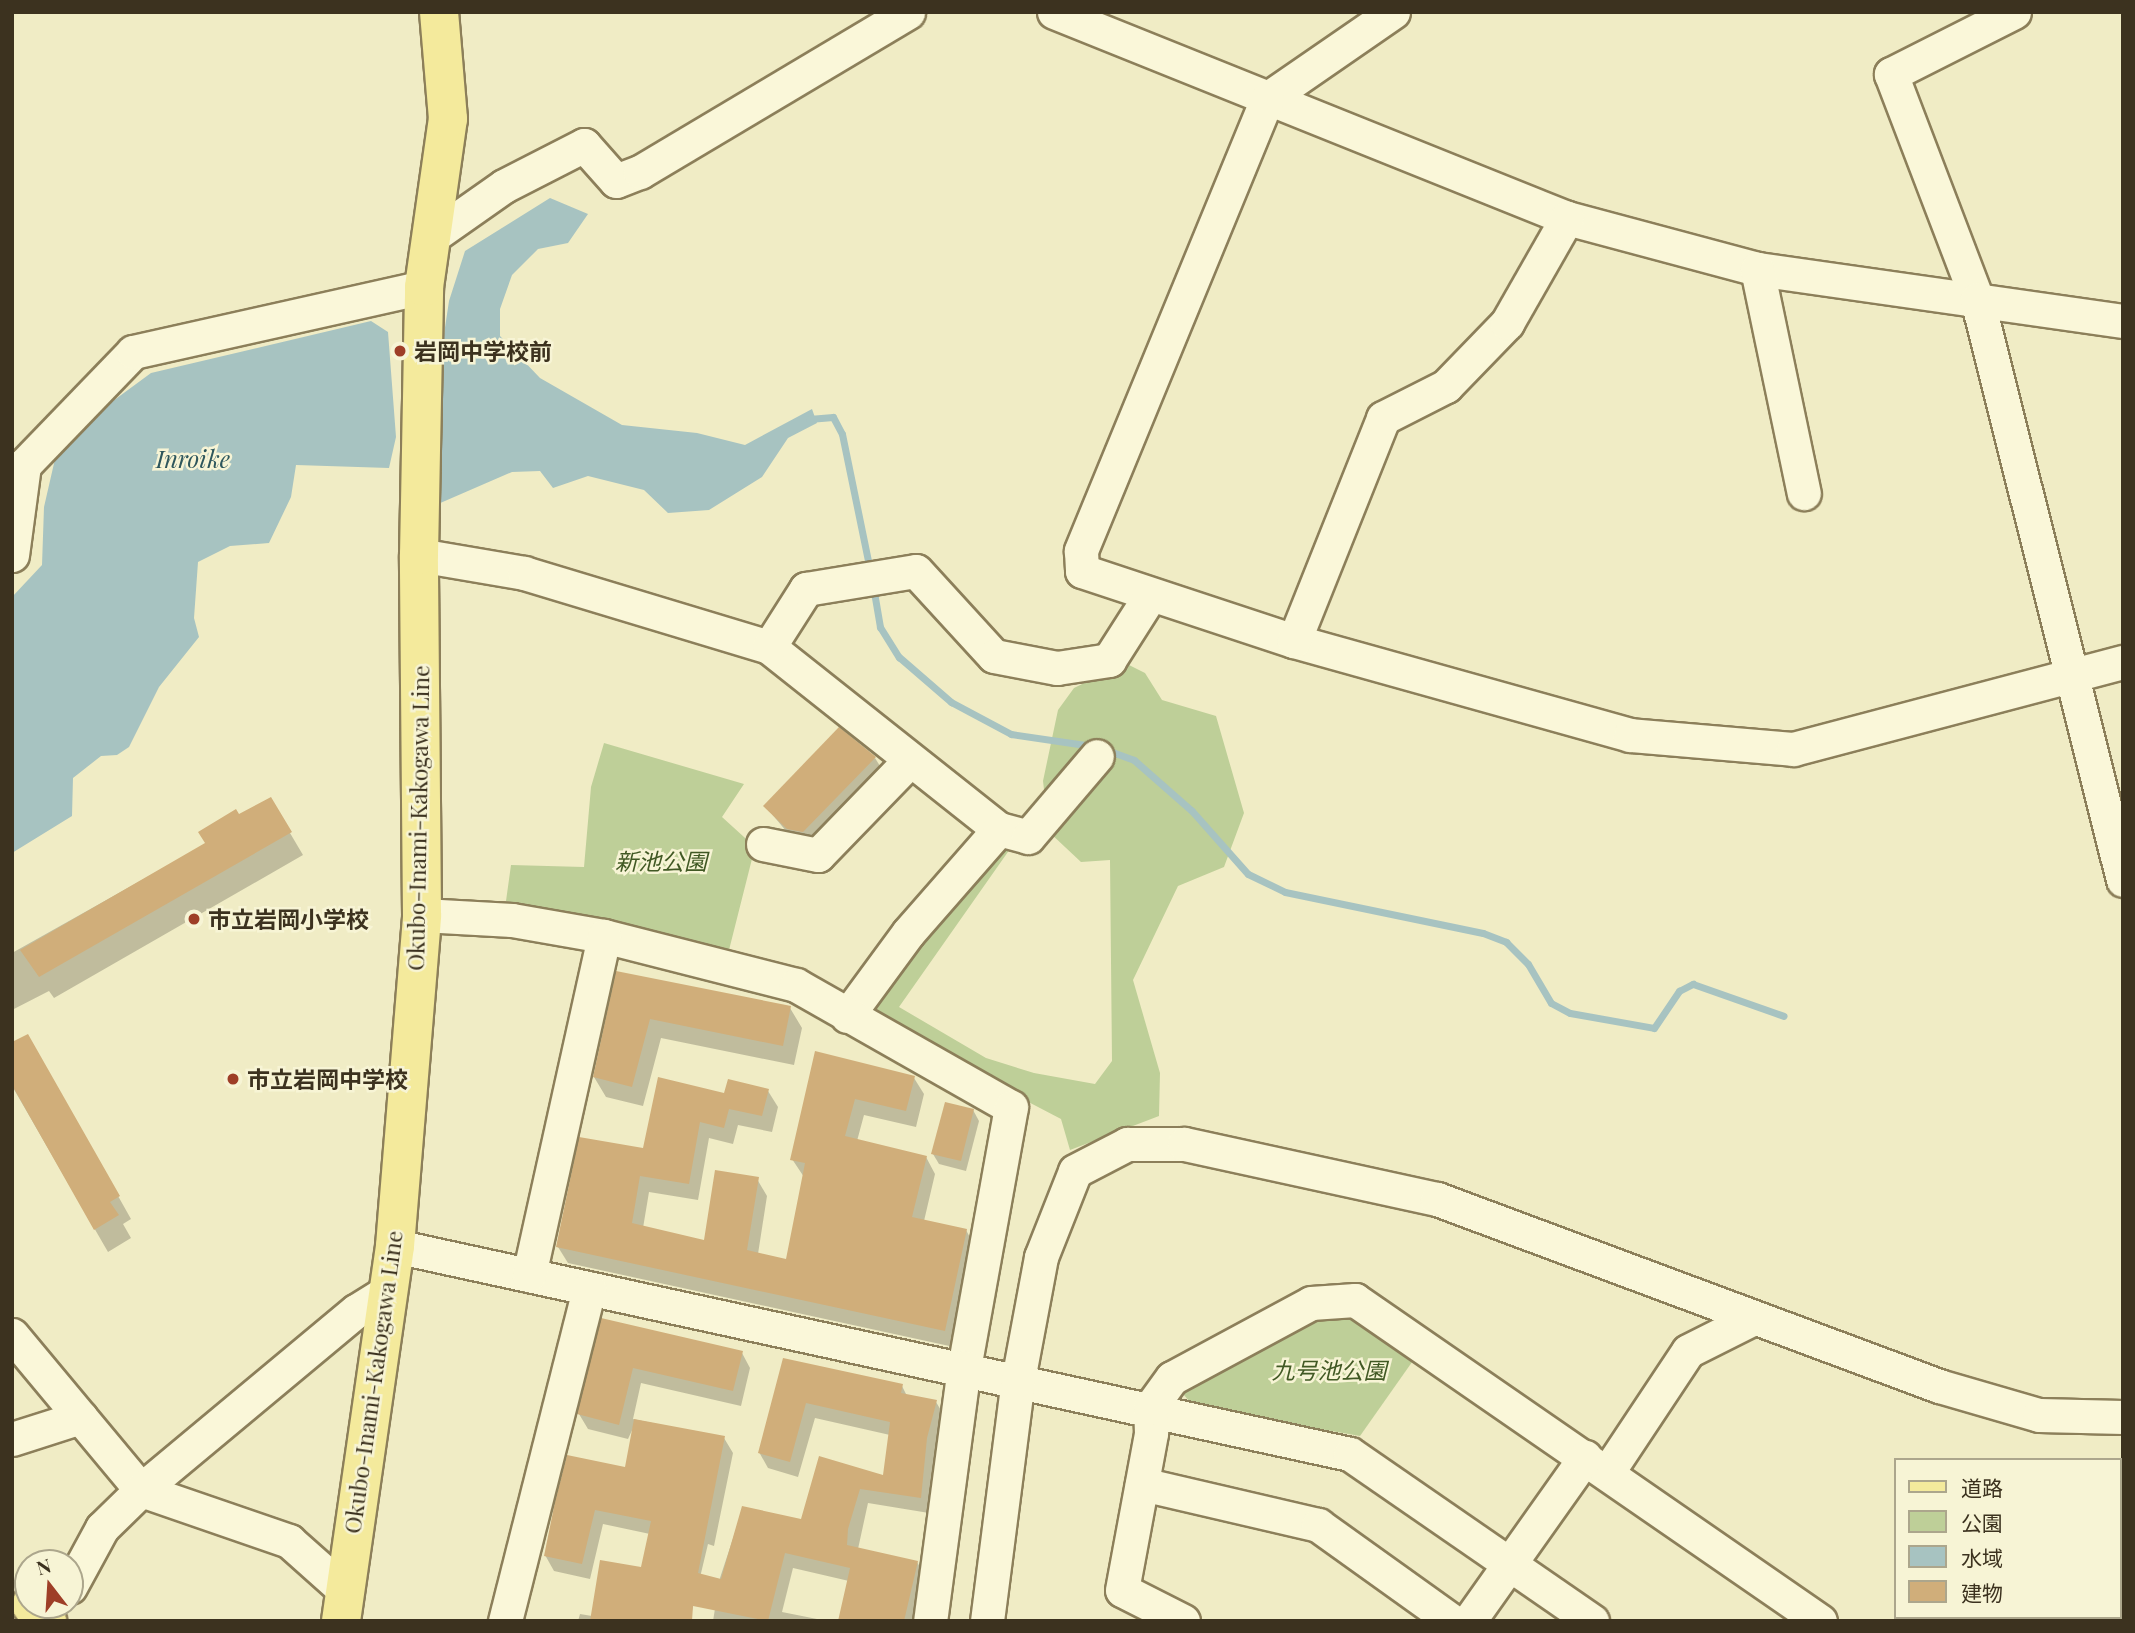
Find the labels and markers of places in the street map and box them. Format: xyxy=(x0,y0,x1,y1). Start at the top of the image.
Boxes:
place label: 岩岡中学校前 xyxy=(414,337,552,365)
marker: 岩岡中学校前 xyxy=(392,343,408,359)
place label: 市立岩岡小学校 xyxy=(208,905,369,933)
marker: 市立岩岡小学校 xyxy=(186,911,202,927)
place label: 市立岩岡中学校 xyxy=(247,1065,408,1093)
marker: 市立岩岡中学校 xyxy=(225,1071,241,1087)

